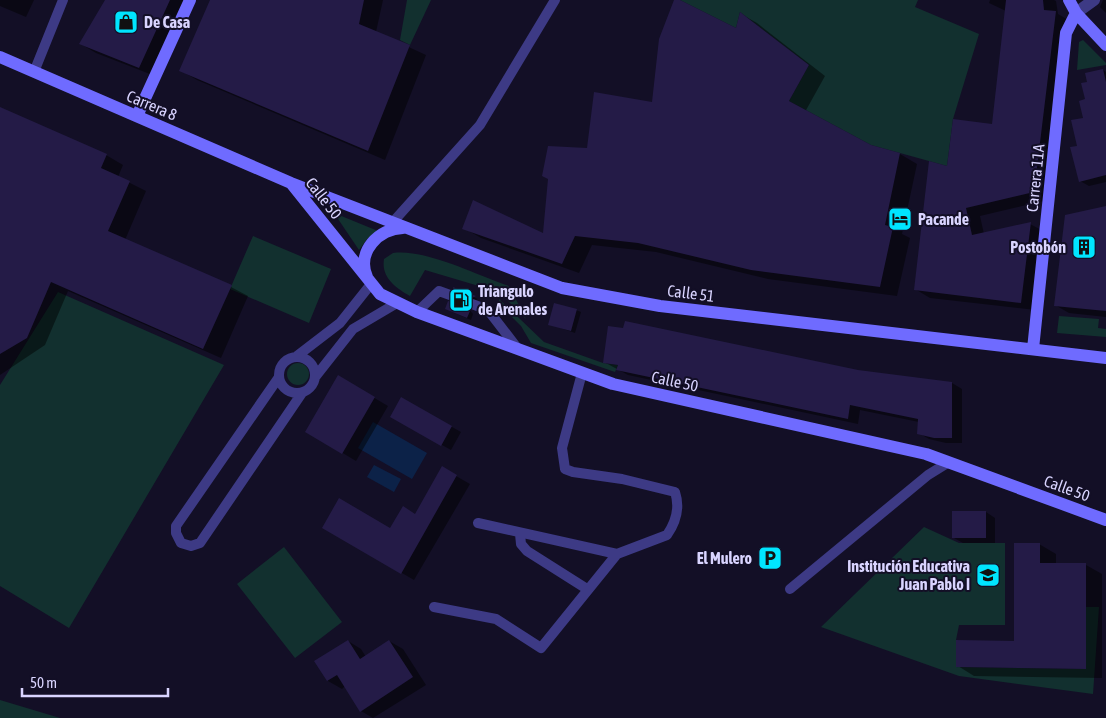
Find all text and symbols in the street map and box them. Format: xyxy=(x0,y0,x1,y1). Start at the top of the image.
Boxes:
shop icon: De Casa xyxy=(113,9,139,35)
place label: De Casa xyxy=(144,13,190,31)
street label: Carrera 8 xyxy=(124,86,180,124)
street label: Carrera 11A xyxy=(1022,143,1048,213)
street label: Calle 50 xyxy=(302,174,346,222)
hotel icon: Pacande xyxy=(887,206,913,232)
place label: Pacande xyxy=(918,210,969,228)
building icon: Postobón xyxy=(1071,234,1097,260)
place label: Postobón xyxy=(1010,238,1066,256)
street label: Calle 51 xyxy=(666,281,716,305)
place label: Triangulo de Arenales xyxy=(478,282,547,318)
fuel station icon: Triangulo de Arenales xyxy=(448,287,474,313)
street label: Calle 50 xyxy=(650,367,700,395)
street label: Calle 50 xyxy=(1042,471,1092,505)
parking icon: El Mulero xyxy=(757,545,783,571)
place label: El Mulero xyxy=(697,549,752,567)
place label: Institución Educativa Juan Pablo I xyxy=(847,557,970,593)
school or university icon: Institución Educativa Juan Pablo I xyxy=(975,562,1001,588)
scale bar xyxy=(22,666,169,698)
text: 50 m xyxy=(30,674,57,691)

